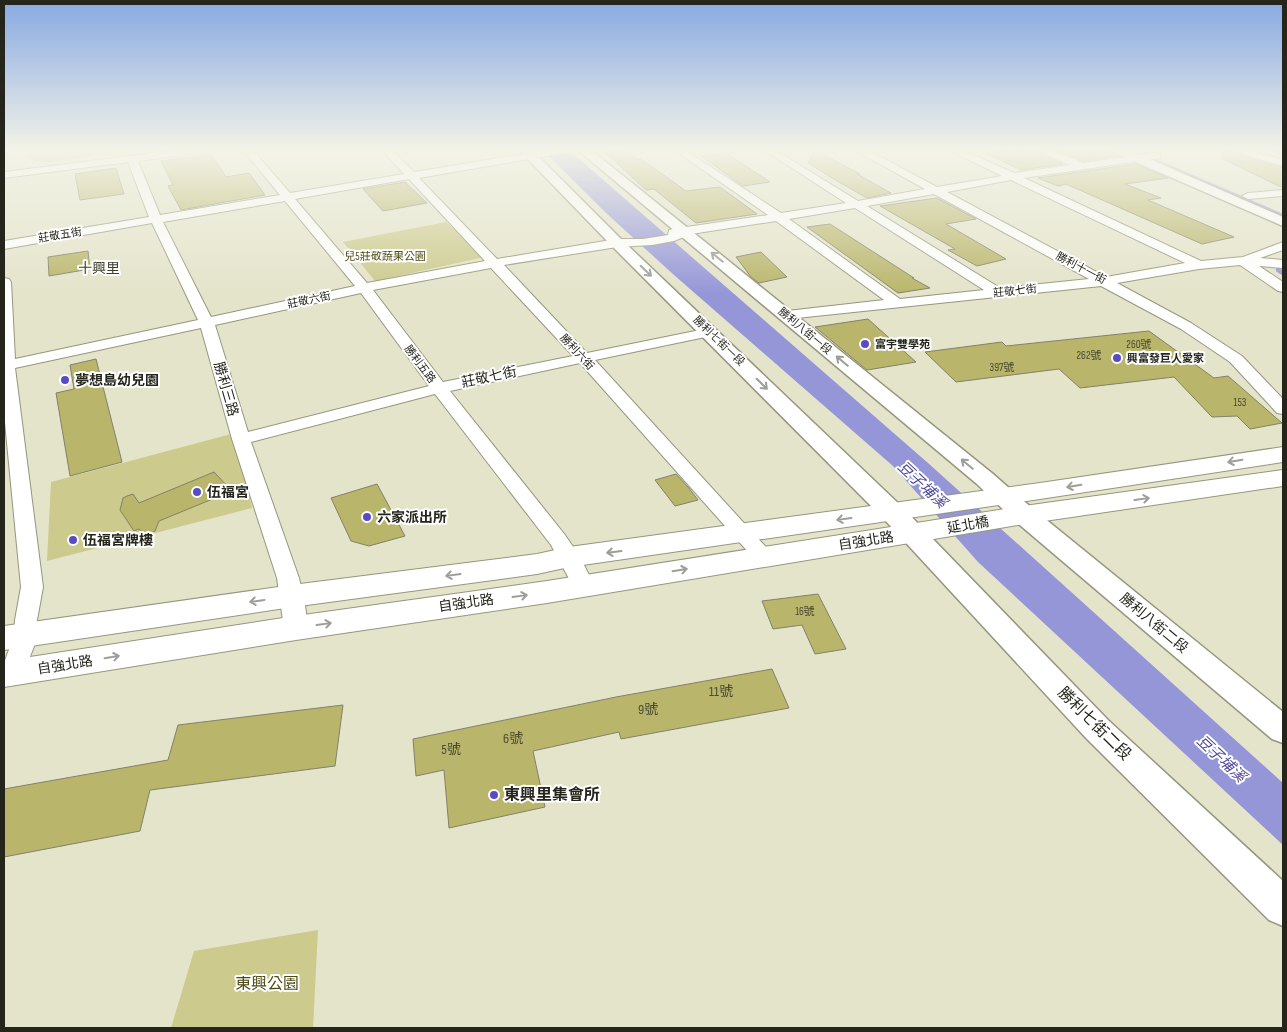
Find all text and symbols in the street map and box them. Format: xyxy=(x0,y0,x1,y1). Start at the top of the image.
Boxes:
street label: 莊敬五街 xyxy=(37,225,83,245)
street label: 勝利十一街 xyxy=(1054,249,1108,287)
park label: 兒5莊敬蔬果公園 xyxy=(344,250,426,263)
one-way arrow xyxy=(711,252,724,263)
district label: 十興里 xyxy=(78,260,120,277)
one-way arrow xyxy=(639,265,652,277)
street label: 莊敬七街 xyxy=(992,282,1038,300)
street label: 莊敬六街 xyxy=(286,289,332,311)
street label: 勝利八街一段 xyxy=(776,305,834,357)
street label: 勝利七街一段 xyxy=(691,313,747,369)
street label: 勝利六街 xyxy=(557,331,597,373)
marker: 富宇雙學苑 xyxy=(859,338,871,350)
place label: 富宇雙學苑 xyxy=(875,338,930,351)
house number: 260號 xyxy=(1126,338,1152,351)
street label: 勝利五路 xyxy=(402,343,438,385)
house number: 262號 xyxy=(1077,349,1101,362)
marker: 興富發巨人愛家 xyxy=(1111,352,1123,364)
place label: 興富發巨人愛家 xyxy=(1127,352,1204,365)
one-way arrow xyxy=(836,356,849,367)
street label: 勝利三路 xyxy=(210,360,242,418)
house number: 397號 xyxy=(990,361,1014,374)
street label: 莊敬七街 xyxy=(460,363,518,391)
place label: 夢想島幼兒園 xyxy=(75,372,159,389)
marker: 夢想島幼兒園 xyxy=(59,374,71,386)
one-way arrow xyxy=(756,378,769,390)
house number: 153 xyxy=(1234,396,1247,409)
one-way arrow xyxy=(1227,457,1243,467)
water label: 豆子埔溪 xyxy=(894,458,952,514)
one-way arrow xyxy=(961,459,974,470)
one-way arrow xyxy=(1067,481,1083,491)
place label: 伍福宮 xyxy=(207,484,249,501)
marker: 伍福宮 xyxy=(191,486,203,498)
one-way arrow xyxy=(1133,493,1149,503)
place label: 六家派出所 xyxy=(377,509,447,526)
marker: 六家派出所 xyxy=(361,511,373,523)
street label: 延北橋 xyxy=(946,513,990,537)
one-way arrow xyxy=(836,514,852,524)
street label: 自強北路 xyxy=(837,528,895,554)
place label: 伍福宮牌樓 xyxy=(83,532,153,549)
marker: 伍福宮牌樓 xyxy=(67,534,79,546)
one-way arrow xyxy=(606,547,622,557)
one-way arrow xyxy=(672,565,688,575)
one-way arrow xyxy=(445,570,461,580)
street label: 勝利八街二段 xyxy=(1116,589,1192,657)
one-way arrow xyxy=(512,590,528,600)
street label: 自強北路 xyxy=(437,591,495,615)
one-way arrow xyxy=(250,597,266,607)
house number: 16號 xyxy=(795,605,815,618)
one-way arrow xyxy=(316,618,332,628)
street label: 自強北路 xyxy=(36,652,94,678)
one-way arrow xyxy=(104,652,120,662)
house number: 11號 xyxy=(709,683,733,700)
street label: 勝利七街二段 xyxy=(1053,683,1135,765)
house number: 9號 xyxy=(638,701,658,718)
house number: 6號 xyxy=(503,730,523,747)
water label: 豆子埔溪 xyxy=(1193,732,1251,788)
house number: 5號 xyxy=(441,741,461,758)
place label: 東興里集會所 xyxy=(504,786,600,805)
marker: 東興里集會所 xyxy=(488,789,500,801)
park label: 東興公園 xyxy=(235,975,299,994)

